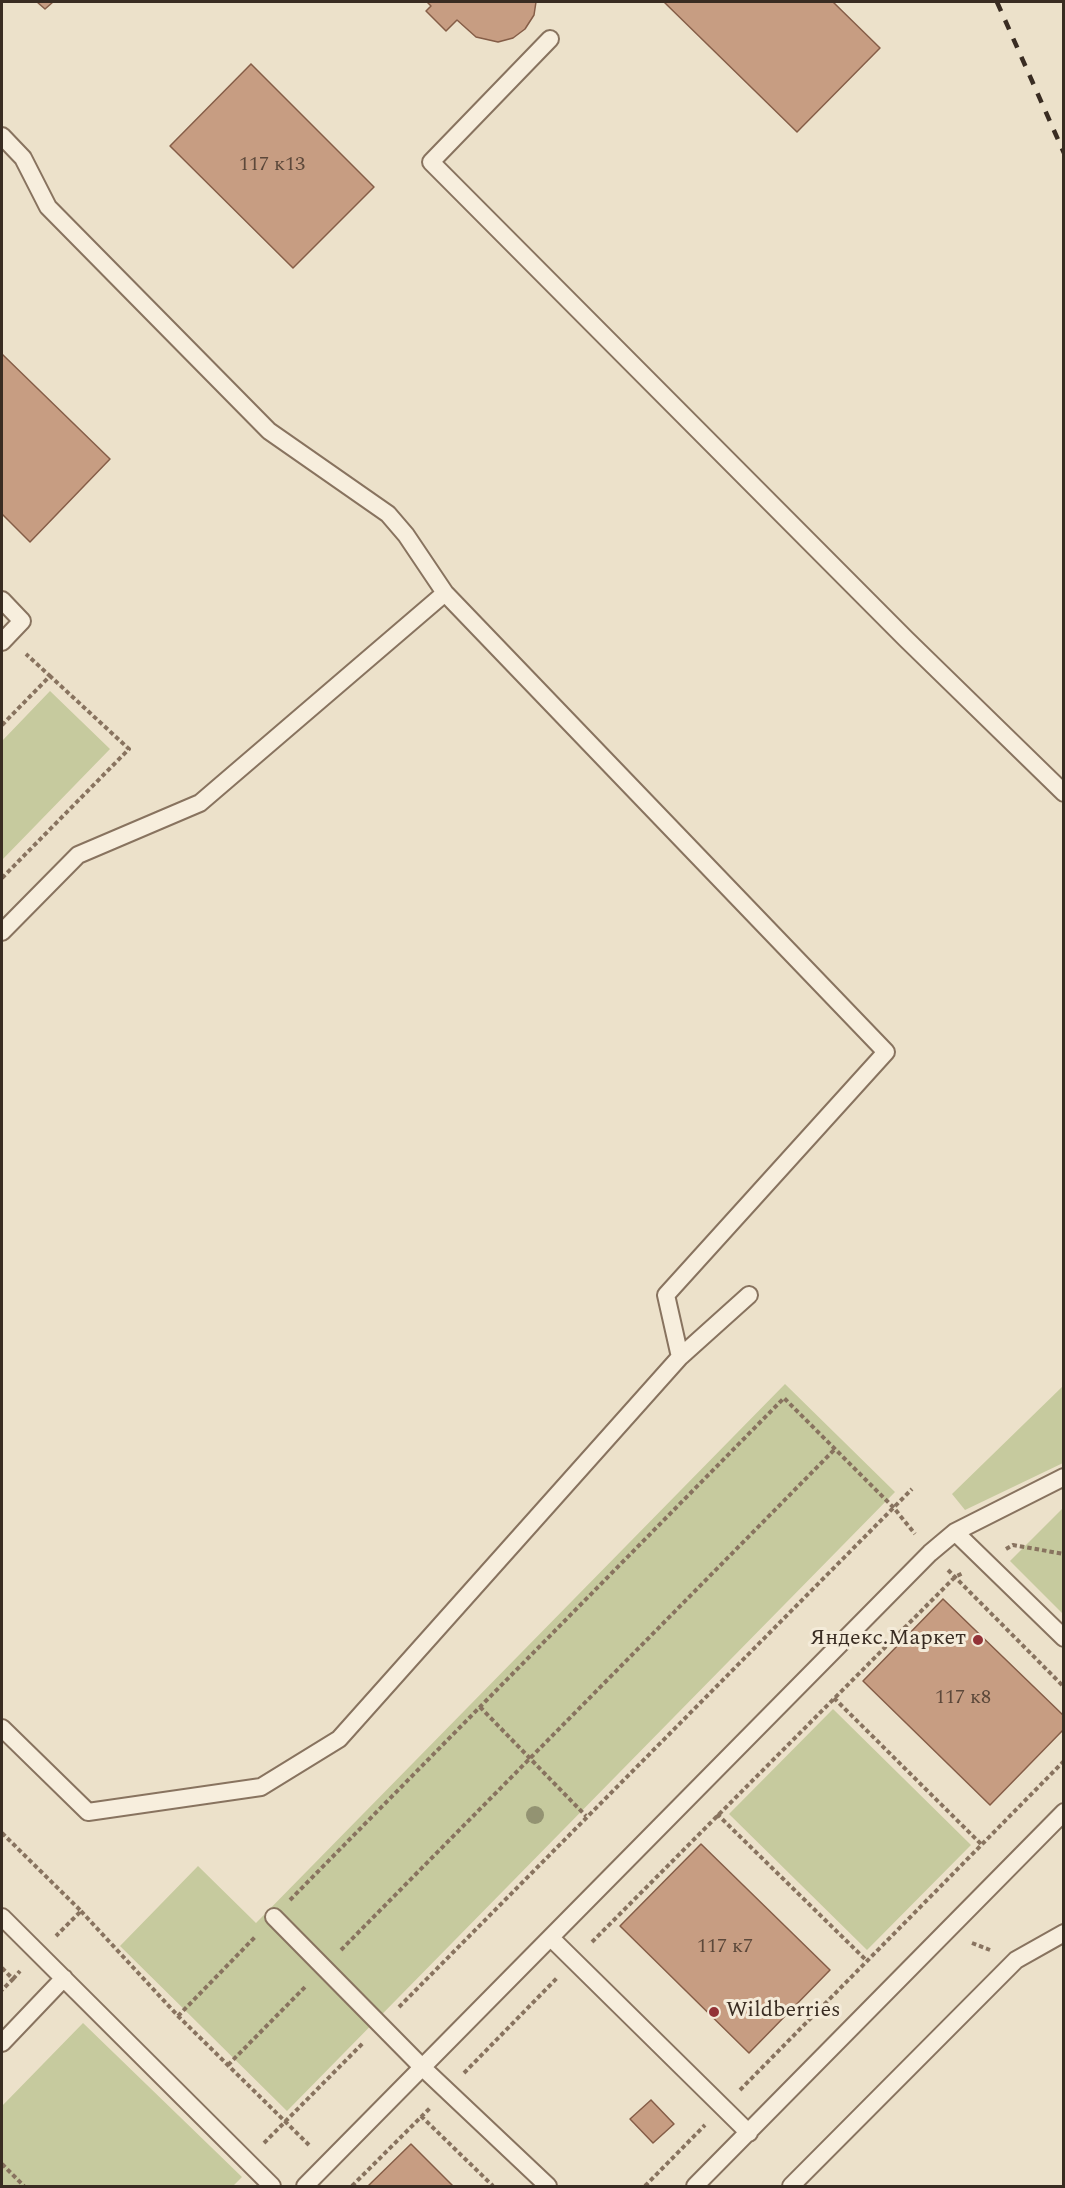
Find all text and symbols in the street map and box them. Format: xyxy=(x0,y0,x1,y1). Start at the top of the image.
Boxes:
house number: 117 к13 xyxy=(239,154,305,178)
place label: Яндекс.Маркет xyxy=(810,1627,966,1653)
marker: Яндекс.Маркет xyxy=(971,1633,985,1647)
house number: 117 к8 xyxy=(935,1687,991,1711)
house number: 117 к7 xyxy=(697,1936,753,1960)
place label: Wildberries xyxy=(726,1999,841,2025)
marker: Wildberries xyxy=(707,2005,721,2019)

